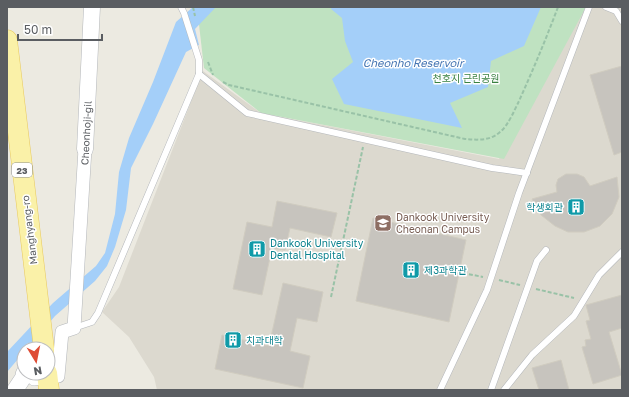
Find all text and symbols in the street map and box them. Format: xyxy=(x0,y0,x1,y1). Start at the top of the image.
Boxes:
scale bar xyxy=(18,16,102,42)
text: 50 m xyxy=(24,22,52,37)
water label: Cheonho Reservoir xyxy=(363,56,465,69)
park label: 천호지 근린공원 xyxy=(433,72,499,84)
street label: Cheonhoji-gil xyxy=(78,101,94,165)
road number: 23 xyxy=(12,163,32,177)
street label: Manghyang-ro xyxy=(19,195,39,265)
building icon: 학생회관 xyxy=(566,197,586,217)
place label: 학생회관 xyxy=(526,201,564,213)
place label: Dankook University Cheonan Campus xyxy=(396,211,490,235)
school or university icon: Dankook University Cheonan Campus xyxy=(373,213,393,233)
place label: Dankook University Dental Hospital xyxy=(270,237,364,261)
building icon: Dankook University Dental Hospital xyxy=(247,239,267,259)
building icon: 제3과학관 xyxy=(401,260,421,280)
place label: 제3과학관 xyxy=(424,264,467,276)
building icon: 치과대학 xyxy=(223,330,243,350)
place label: 치과대학 xyxy=(246,334,284,346)
north arrow xyxy=(16,341,56,381)
text: N xyxy=(33,364,43,378)

